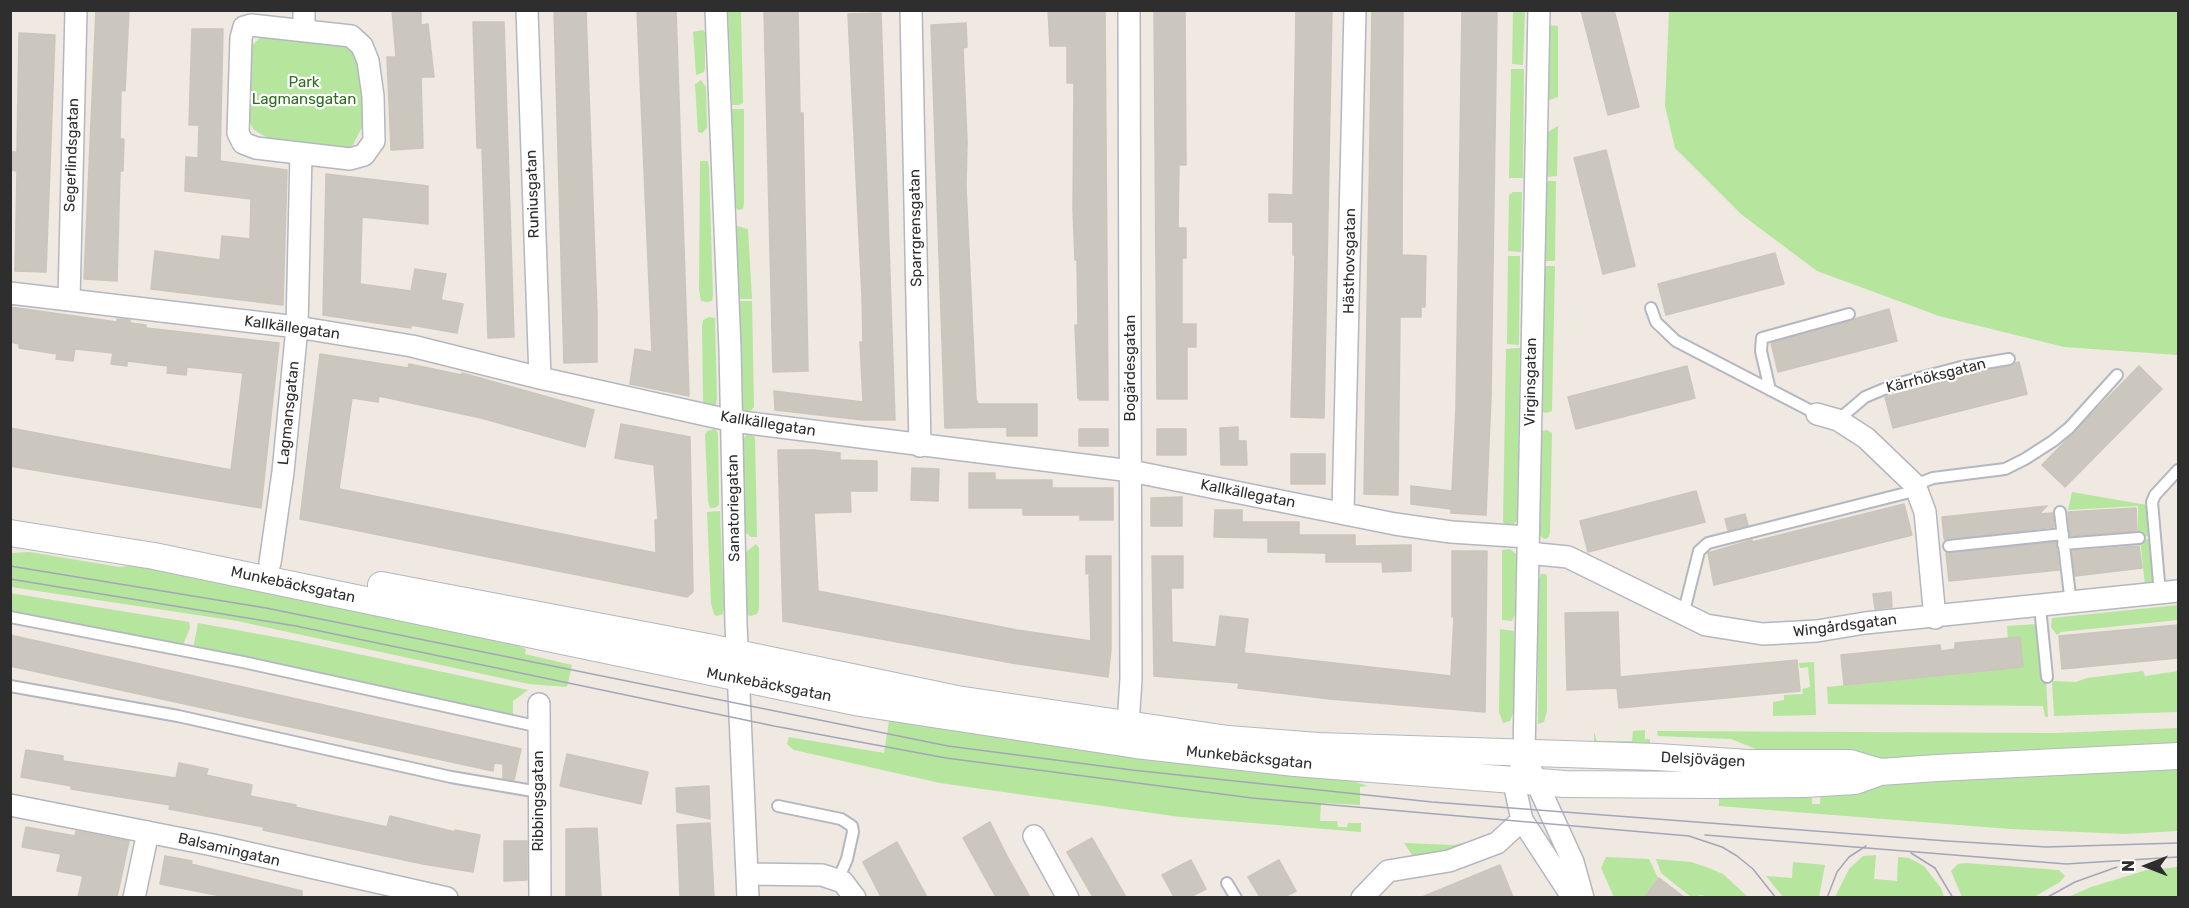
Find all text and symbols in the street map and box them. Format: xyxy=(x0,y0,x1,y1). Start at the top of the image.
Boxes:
park label: Park Lagmansgatan xyxy=(252,74,356,109)
street label: Segerlindsgatan xyxy=(61,98,83,212)
street label: Runiusgatan xyxy=(522,149,544,239)
street label: Sparrgrensgatan xyxy=(906,169,926,287)
street label: Hästhovsgatan xyxy=(1340,208,1360,314)
street label: Kallkällegatan xyxy=(243,312,341,344)
street label: Bogärdesgatan xyxy=(1122,315,1140,421)
street label: Virginsgatan xyxy=(1521,338,1541,426)
street label: Kärrhöksgatan xyxy=(1884,355,1988,397)
street label: Lagmansgatan xyxy=(275,360,303,466)
street label: Kallkällegatan xyxy=(719,408,817,440)
street label: Sanatoriegatan xyxy=(724,454,744,562)
street label: Kallkällegatan xyxy=(1199,476,1297,512)
street label: Munkebäcksgatan xyxy=(229,563,357,607)
street label: Wingårdsgatan xyxy=(1792,611,1898,641)
street label: Munkebäcksgatan xyxy=(705,664,833,706)
street label: Munkebäcksgatan xyxy=(1185,742,1313,774)
street label: Delsjövägen xyxy=(1660,749,1746,771)
street label: Ribbingsgatan xyxy=(530,750,548,852)
street label: Balsamingatan xyxy=(176,829,282,871)
north arrow xyxy=(2117,836,2177,896)
text: N xyxy=(2119,860,2138,872)

